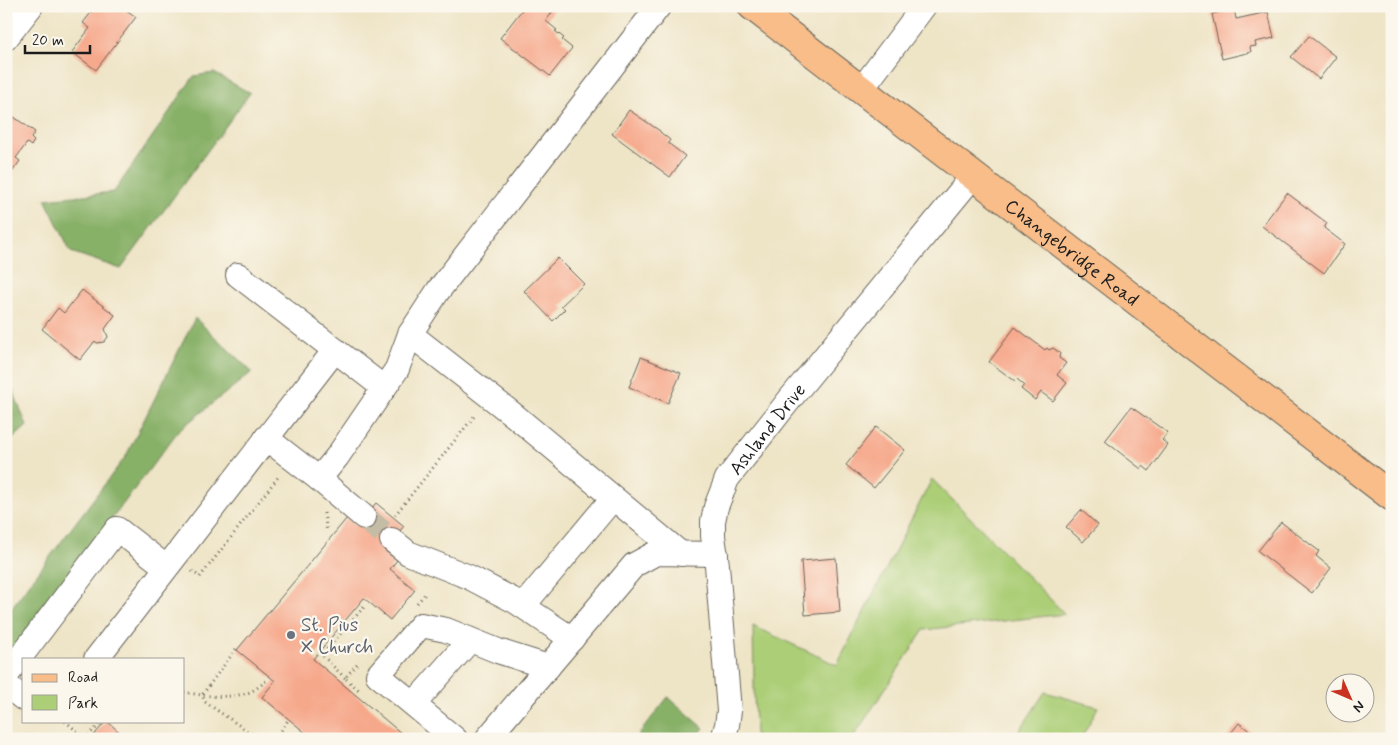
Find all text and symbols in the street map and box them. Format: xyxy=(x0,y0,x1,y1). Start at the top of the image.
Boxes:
scale bar xyxy=(25,22,90,54)
text: 20 m xyxy=(32,31,64,51)
street label: Changebridge Road xyxy=(1000,194,1144,312)
street label: Ashland Drive xyxy=(724,378,812,481)
place label: St. Pius X Church xyxy=(301,613,373,660)
marker: St. Pius X Church xyxy=(285,629,297,641)
legend xyxy=(22,658,185,722)
text: Road xyxy=(68,668,98,688)
north arrow xyxy=(1326,672,1376,722)
text: Park xyxy=(68,694,98,714)
text: N xyxy=(1349,697,1368,716)

